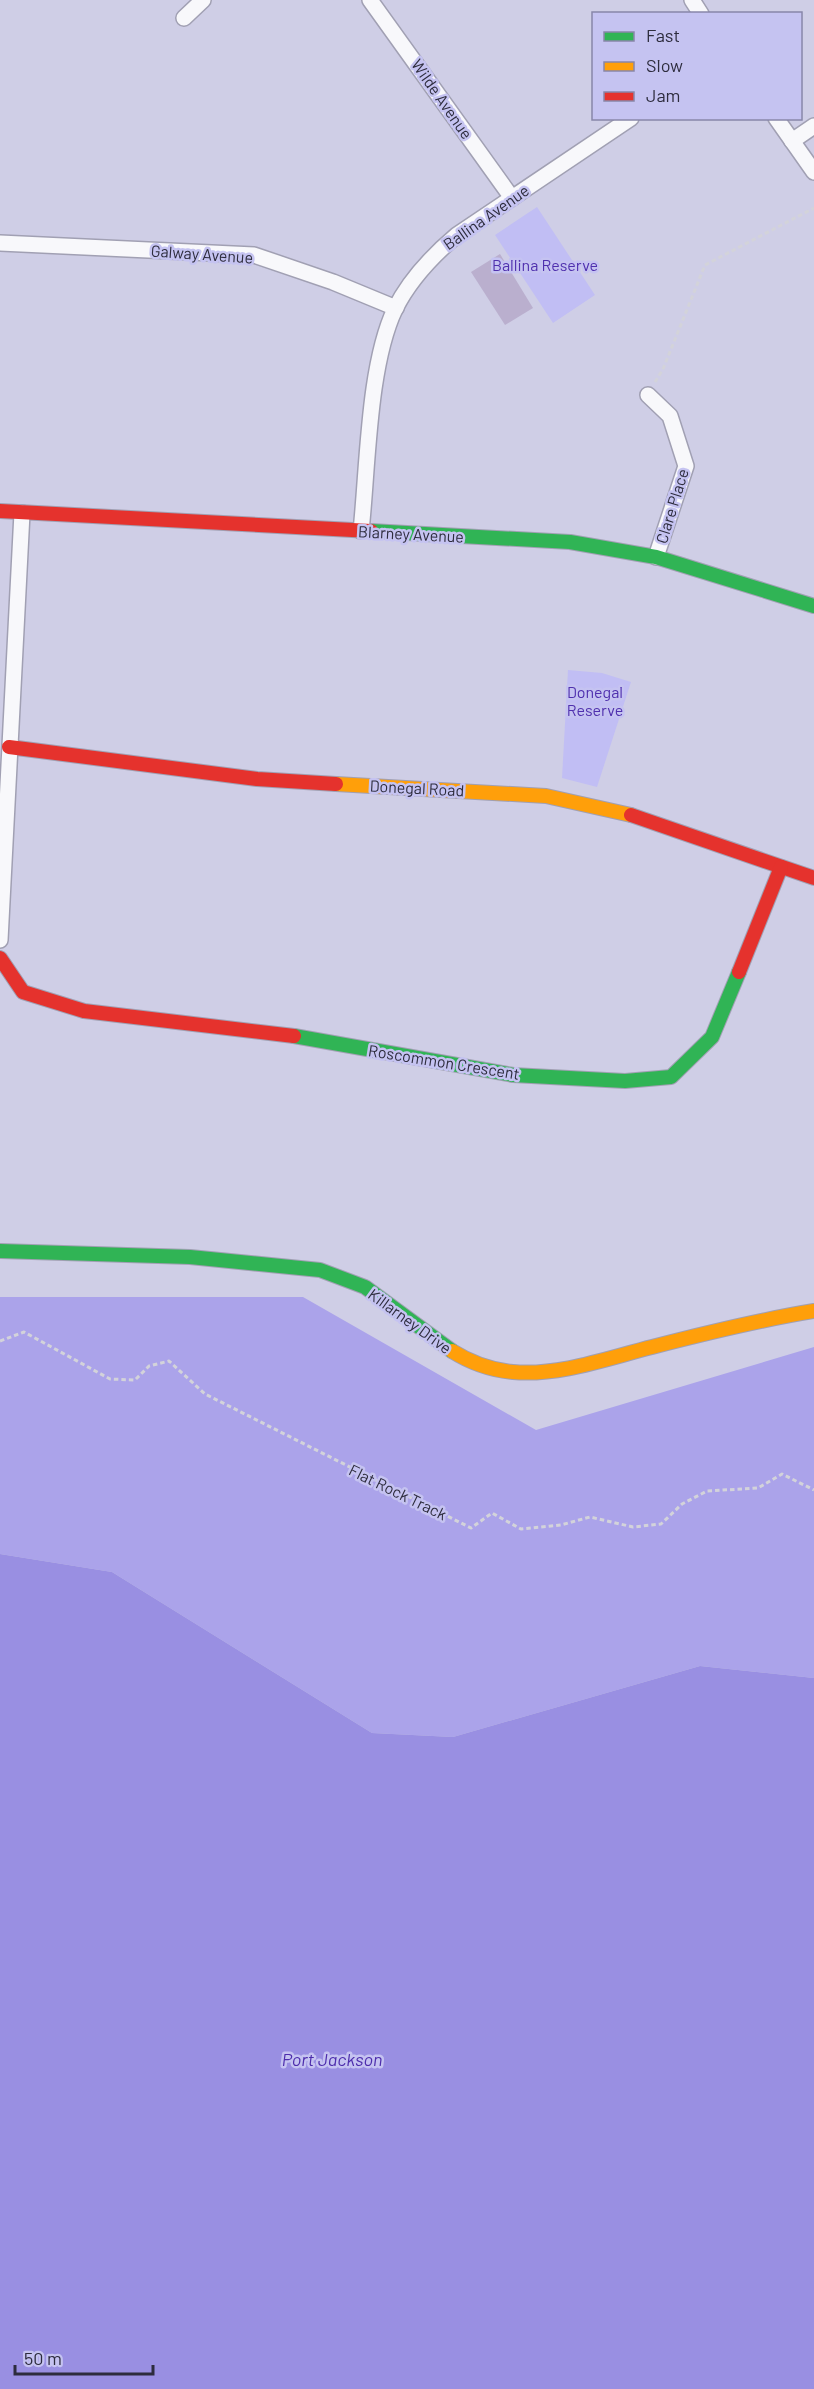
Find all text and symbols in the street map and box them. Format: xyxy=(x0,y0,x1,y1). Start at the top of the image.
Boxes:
legend xyxy=(592,12,802,120)
text: Fast xyxy=(646,24,680,46)
text: Slow xyxy=(646,54,683,76)
street label: Wilde Avenue xyxy=(408,55,477,142)
text: Jam xyxy=(646,84,680,106)
street label: Ballina Avenue xyxy=(439,180,532,253)
street label: Galway Avenue xyxy=(150,240,254,267)
park label: Ballina Reserve xyxy=(492,255,598,274)
street label: Clare Place xyxy=(651,466,692,546)
street label: Blarney Avenue xyxy=(358,521,464,546)
park label: Donegal Reserve xyxy=(567,682,623,719)
street label: Donegal Road xyxy=(369,776,465,799)
street label: Roscommon Crescent xyxy=(367,1040,521,1083)
street label: Killarney Drive xyxy=(365,1284,456,1357)
street label: Flat Rock Track xyxy=(346,1460,450,1523)
water label: Port Jackson xyxy=(282,2048,382,2070)
scale bar xyxy=(15,2338,153,2376)
text: 50 m xyxy=(24,2347,62,2369)

